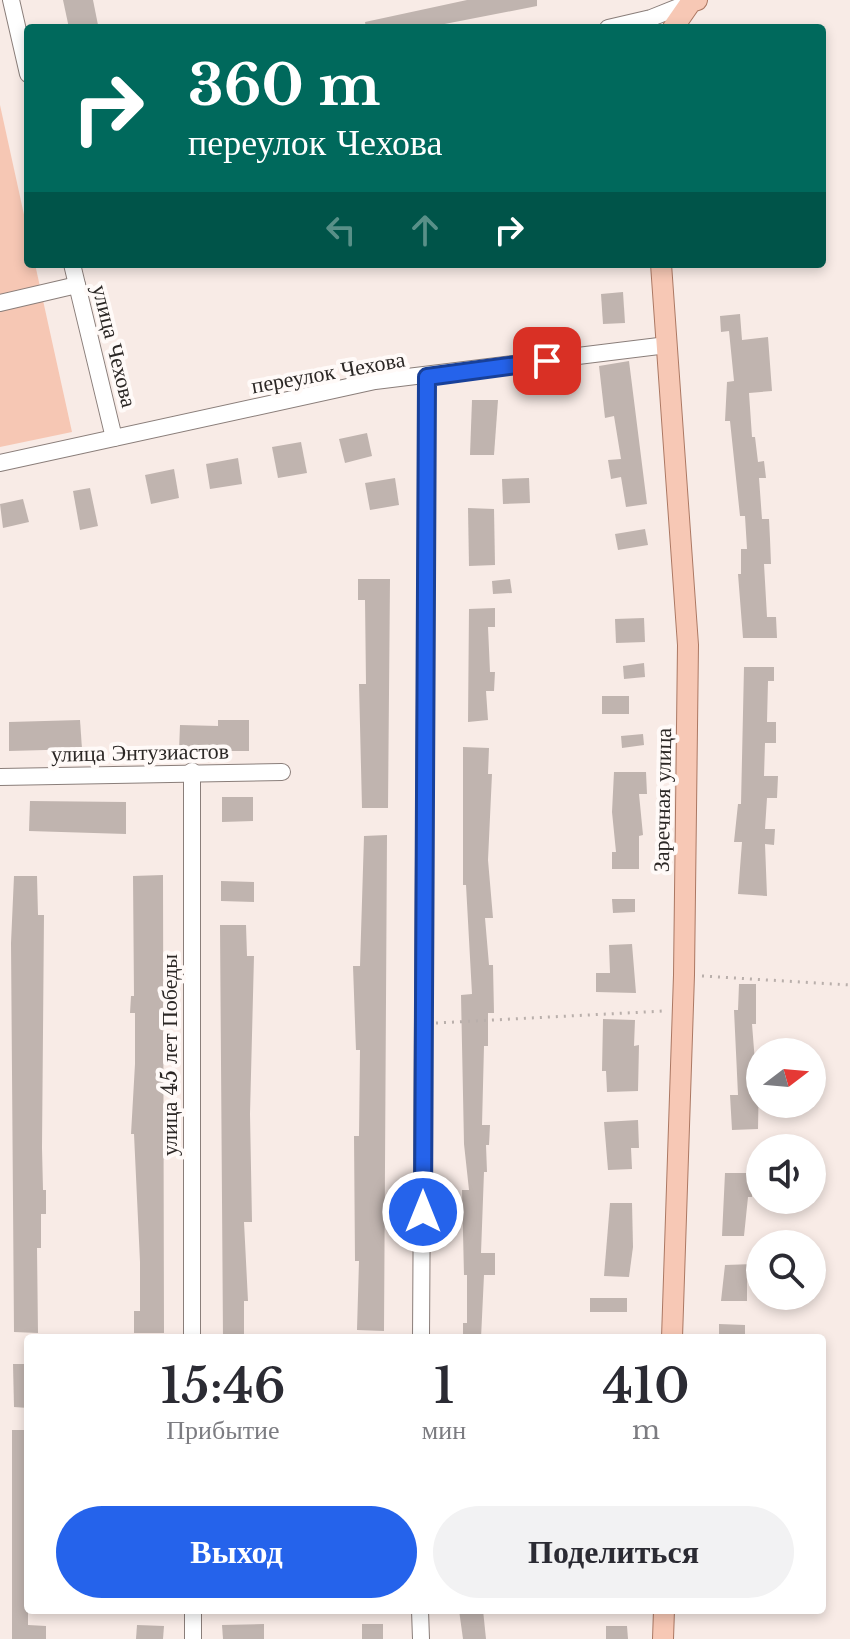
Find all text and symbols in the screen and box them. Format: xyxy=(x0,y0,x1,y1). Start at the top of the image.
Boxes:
text: 360 m xyxy=(188,51,381,120)
icon: right xyxy=(56,56,160,160)
text: переулок Чехова xyxy=(188,120,443,165)
icon: left xyxy=(319,208,363,252)
icon: ahead xyxy=(403,208,447,252)
icon: right xyxy=(487,208,531,252)
street label: улица Чехова xyxy=(86,282,143,410)
pin xyxy=(513,327,581,395)
icon: arrive xyxy=(525,339,569,383)
street label: переулок Чехова xyxy=(249,346,407,399)
street label: Заречная улица xyxy=(648,727,677,872)
street label: улица Энтузиастов xyxy=(51,737,229,768)
street label: улица 45 лет Победы xyxy=(156,954,183,1156)
north arrow xyxy=(746,1038,826,1118)
map controls xyxy=(746,1038,826,1310)
button: sound xyxy=(746,1134,826,1214)
position arrow xyxy=(381,1170,465,1254)
button: search xyxy=(746,1230,826,1310)
text: 15:46 xyxy=(160,1356,286,1416)
text: 1 xyxy=(433,1356,455,1416)
text: 410 xyxy=(602,1356,690,1416)
text: Прибытие xyxy=(166,1414,280,1446)
text: мин xyxy=(422,1414,466,1446)
text: m xyxy=(632,1414,660,1446)
button: Выход xyxy=(56,1506,417,1598)
button: Поделиться xyxy=(433,1506,794,1598)

